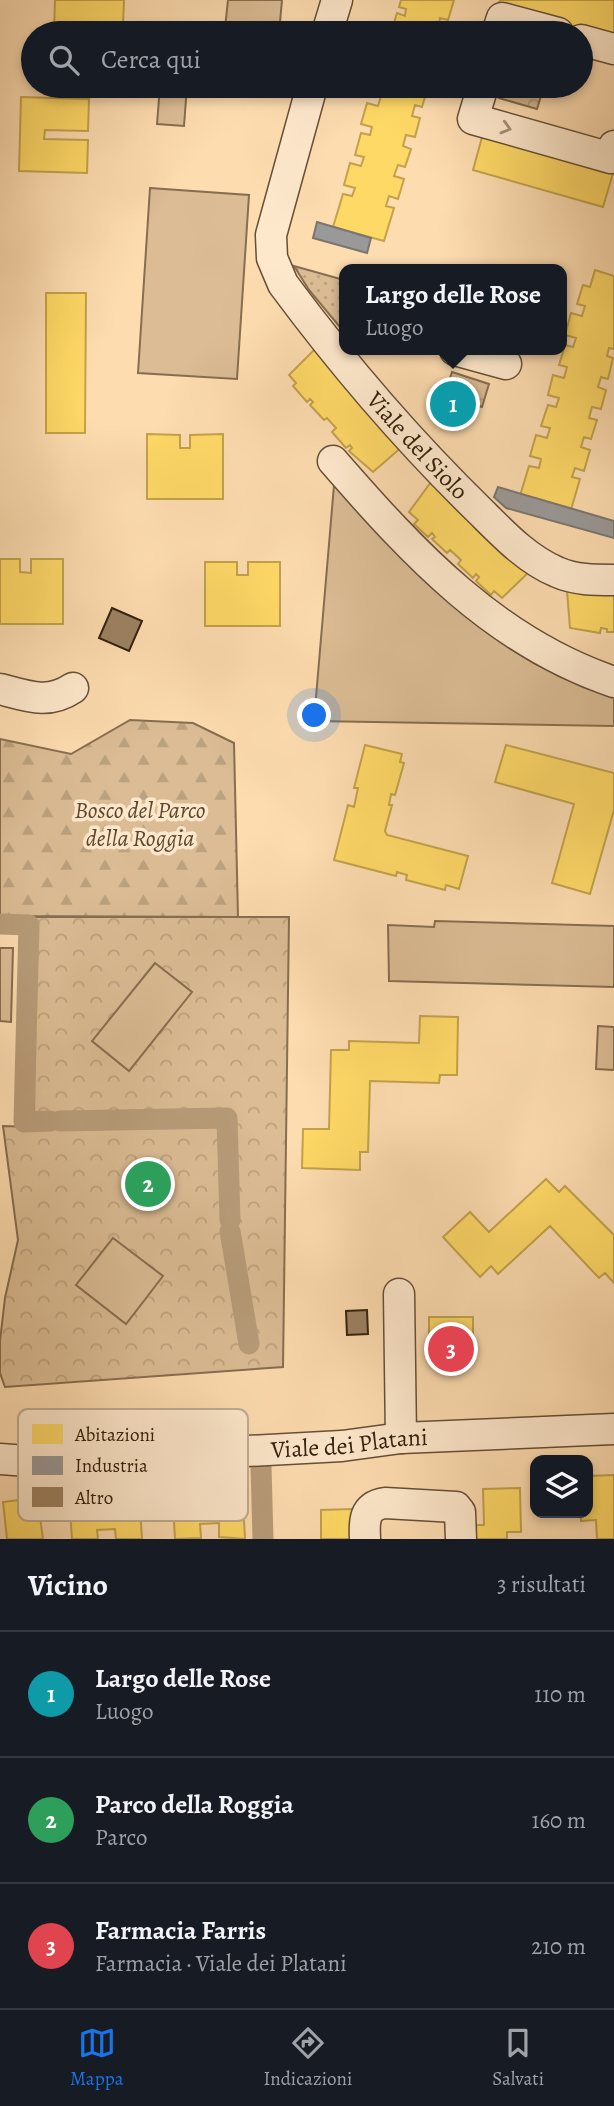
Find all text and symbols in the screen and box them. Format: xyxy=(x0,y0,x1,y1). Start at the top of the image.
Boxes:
search box xyxy=(21,21,593,98)
icon: search xyxy=(45,41,83,79)
text: Cerca qui xyxy=(101,42,201,77)
one-way arrow xyxy=(499,120,511,134)
popup xyxy=(339,264,567,355)
text: Largo delle Rose xyxy=(365,277,541,312)
text: Luogo xyxy=(365,312,423,343)
pin: 1 xyxy=(430,378,476,430)
street label: Viale del Siolo xyxy=(359,384,475,507)
your location xyxy=(297,698,331,732)
park label: Bosco del Parco della Roggia xyxy=(74,794,206,854)
pin: 2 xyxy=(125,1158,171,1210)
pin: 3 xyxy=(428,1323,474,1375)
legend xyxy=(18,1409,248,1521)
street label: Viale dei Platani xyxy=(269,1421,428,1466)
text: Abitazioni xyxy=(74,1422,155,1448)
text: Industria xyxy=(75,1453,148,1479)
map controls xyxy=(530,1455,593,1518)
button: layers xyxy=(530,1455,593,1518)
text: Altro xyxy=(74,1485,113,1511)
text: Vicino xyxy=(28,1565,108,1605)
text: 3 risultati xyxy=(497,1569,586,1600)
text: Largo delle Rose xyxy=(95,1661,271,1696)
text: 1 xyxy=(47,1679,55,1710)
text: 110 m xyxy=(534,1679,586,1710)
text: Luogo xyxy=(95,1696,154,1727)
text: Parco della Roggia xyxy=(95,1787,294,1822)
text: 2 xyxy=(45,1805,57,1836)
text: 160 m xyxy=(532,1805,586,1836)
text: Parco xyxy=(95,1822,147,1853)
text: Farmacia Farris xyxy=(95,1913,266,1948)
text: 3 xyxy=(46,1931,56,1962)
text: 210 m xyxy=(531,1931,586,1962)
text: Farmacia · Viale dei Platani xyxy=(95,1948,347,1979)
tab: Mappa xyxy=(70,2024,124,2092)
tab: Indicazioni xyxy=(264,2024,352,2092)
tab: Salvati xyxy=(492,2024,544,2092)

